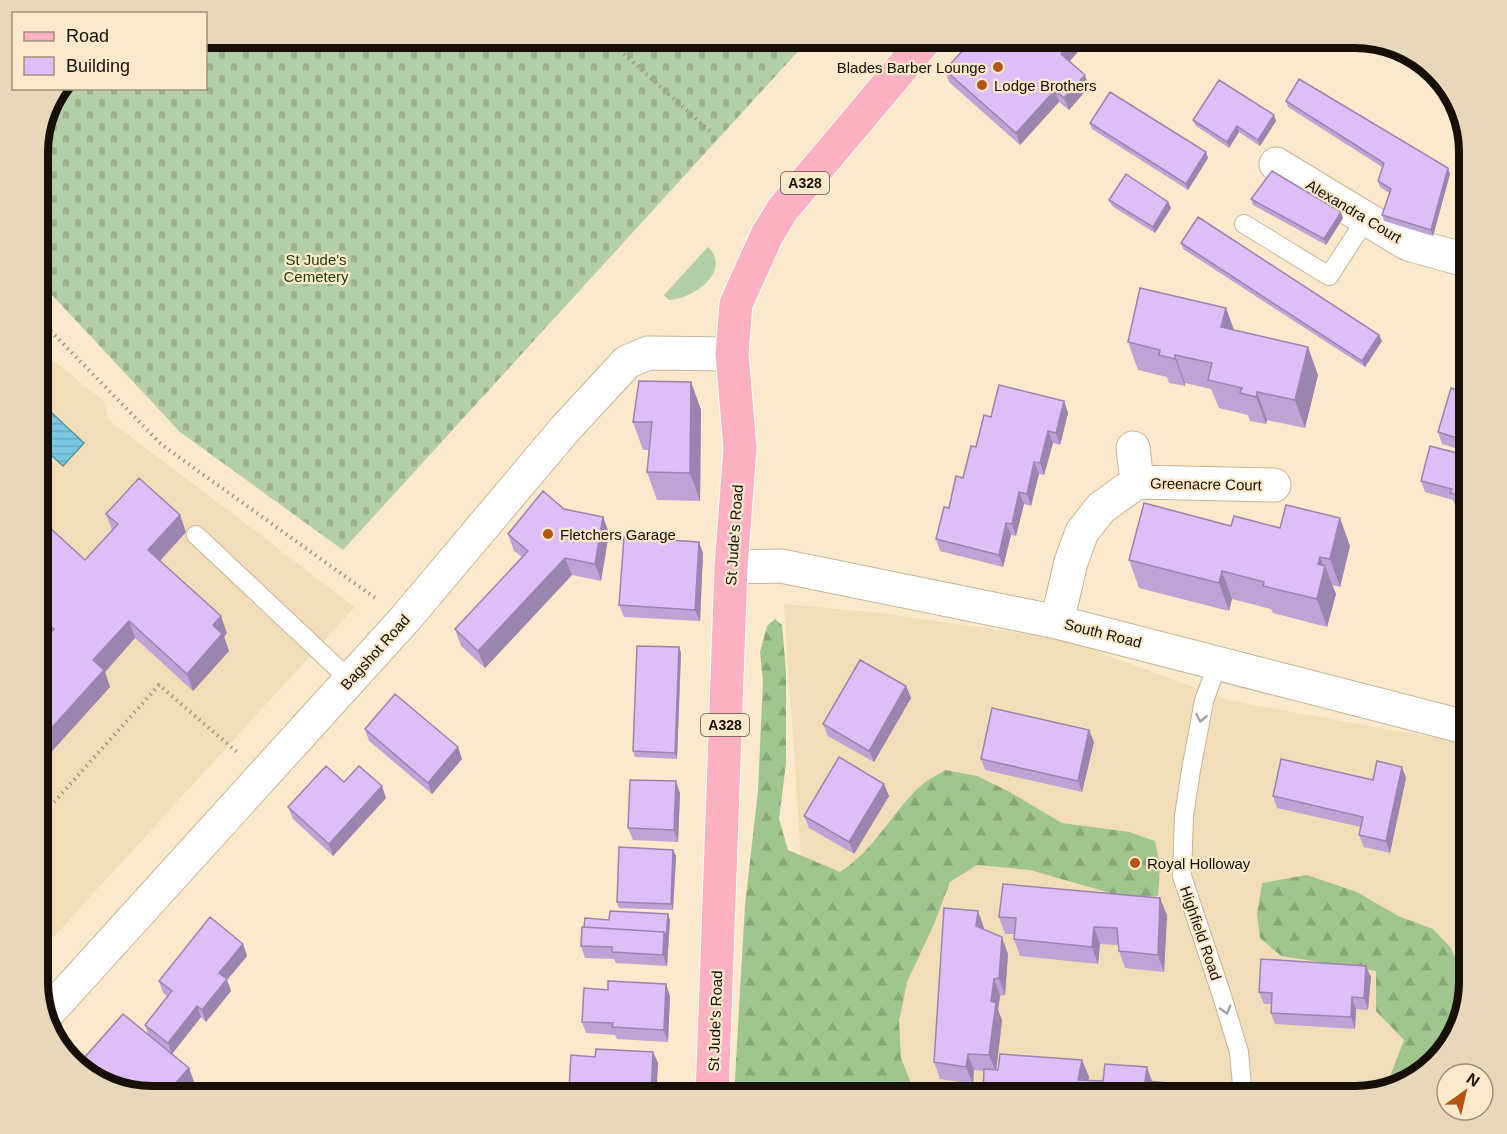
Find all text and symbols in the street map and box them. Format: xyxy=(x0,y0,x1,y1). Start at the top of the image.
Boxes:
legend xyxy=(12,12,207,90)
text: Road xyxy=(66,26,109,46)
text: Building xyxy=(66,56,130,76)
place label: Blades Barber Lounge xyxy=(837,59,986,76)
marker: Blades Barber Lounge xyxy=(991,60,1005,74)
place label: Lodge Brothers xyxy=(994,77,1097,94)
marker: Lodge Brothers xyxy=(975,78,989,92)
road number: A328 xyxy=(781,172,829,194)
street label: Alexandra Court xyxy=(1303,176,1406,247)
park label: St Jude's Cemetery xyxy=(283,251,349,285)
street label: Greenacre Court xyxy=(1150,475,1263,493)
street label: St Jude's Road xyxy=(722,484,746,586)
place label: Fletchers Garage xyxy=(560,526,676,543)
marker: Fletchers Garage xyxy=(541,527,555,541)
street label: Bagshot Road xyxy=(337,611,413,693)
street label: South Road xyxy=(1063,615,1143,651)
one-way arrow xyxy=(1195,713,1208,723)
road number: A328 xyxy=(701,714,749,736)
place label: Royal Holloway xyxy=(1147,855,1251,872)
marker: Royal Holloway xyxy=(1128,856,1142,870)
street label: Highfield Road xyxy=(1177,884,1225,982)
street label: St Jude's Road xyxy=(705,970,725,1072)
one-way arrow xyxy=(1219,1004,1231,1014)
north arrow xyxy=(1435,1062,1495,1122)
text: N xyxy=(1464,1070,1483,1090)

